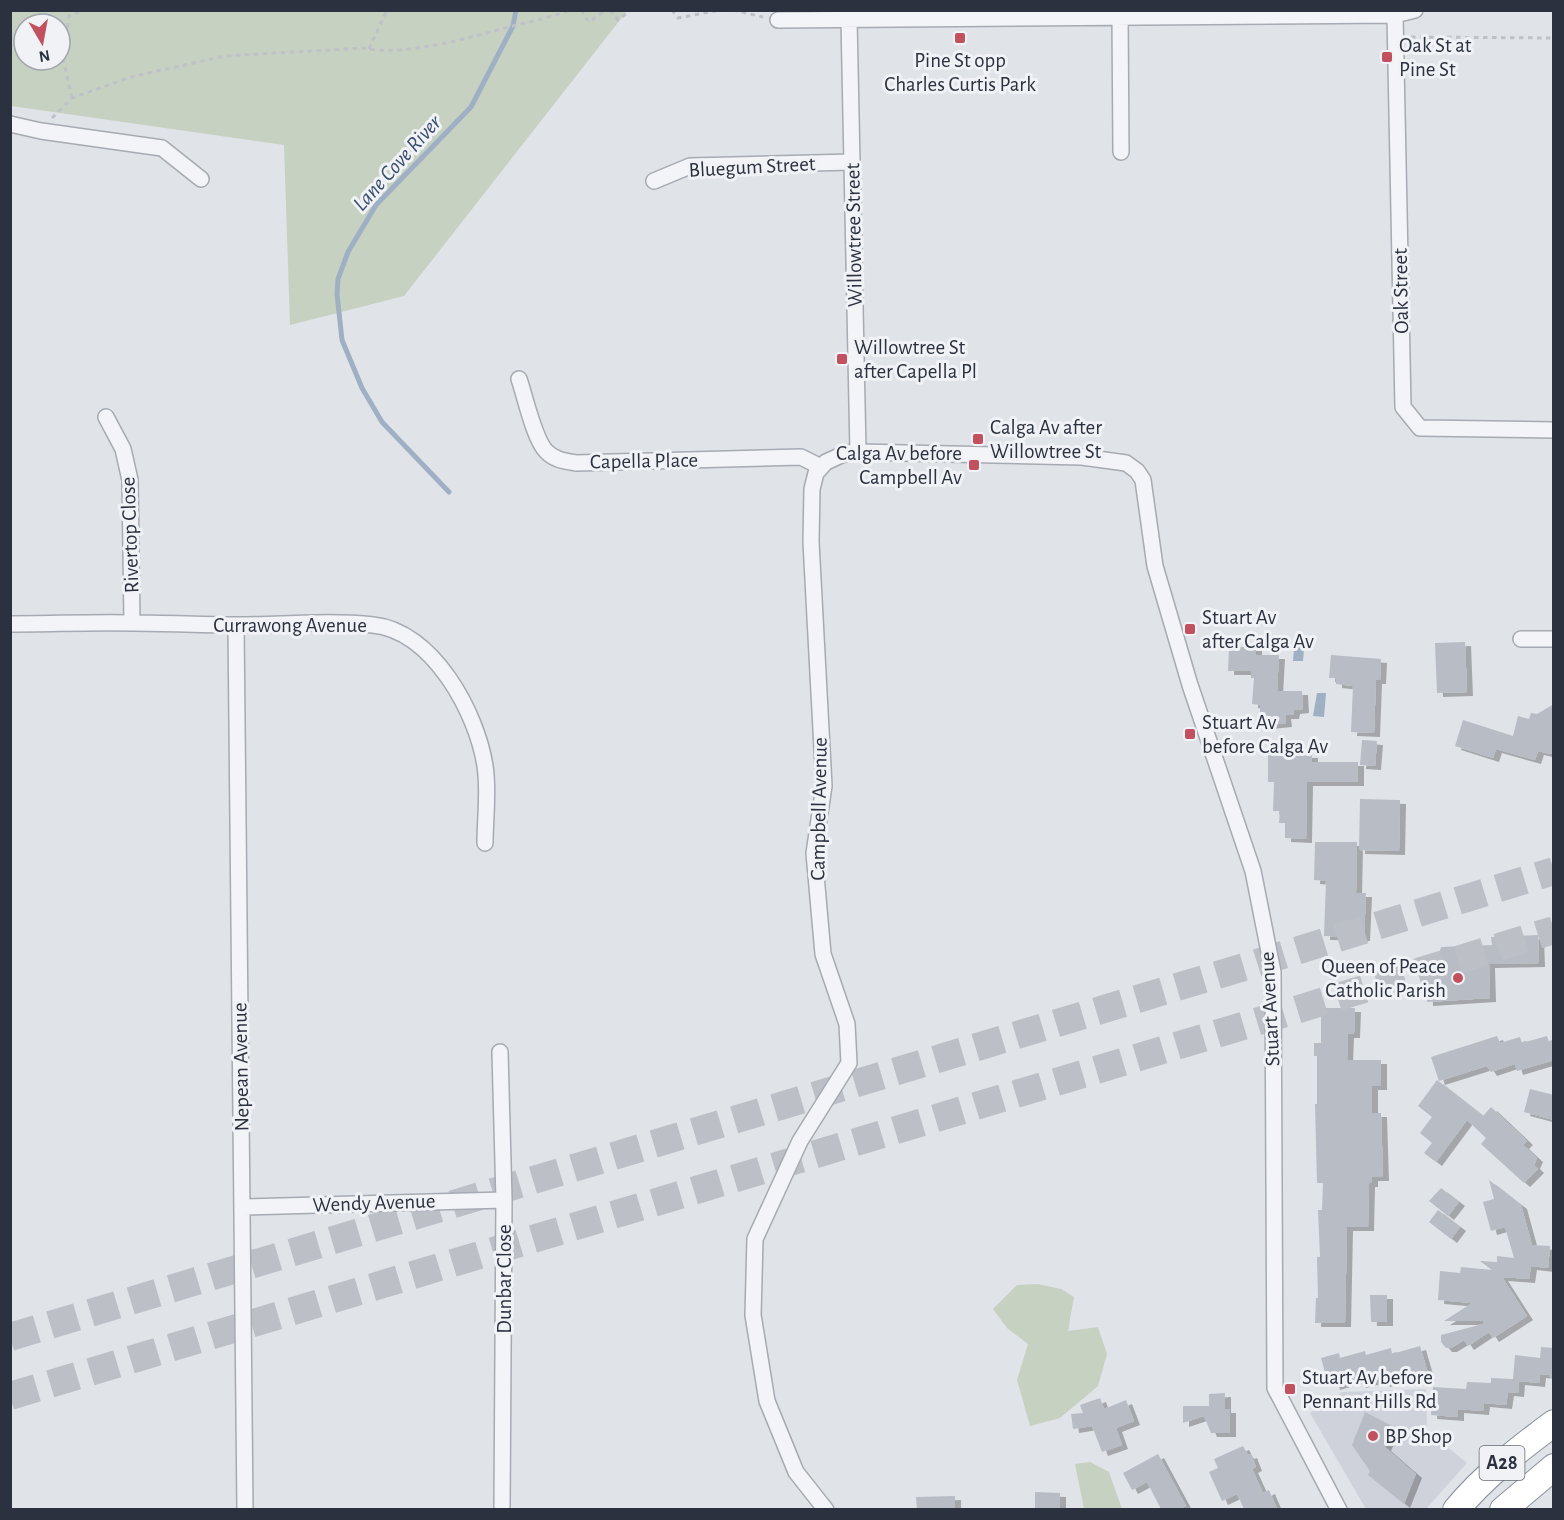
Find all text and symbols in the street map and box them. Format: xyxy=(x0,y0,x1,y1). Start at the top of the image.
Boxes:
north arrow xyxy=(12,12,72,72)
marker: Pine St opp Charles Curtis Park xyxy=(953,31,967,45)
place label: Oak St at Pine St xyxy=(1399,35,1472,80)
text: N xyxy=(38,47,51,65)
place label: Pine St opp Charles Curtis Park xyxy=(884,50,1036,95)
marker: Oak St at Pine St xyxy=(1380,50,1394,64)
water label: Lane Cove River xyxy=(349,110,446,215)
street label: Bluegum Street xyxy=(688,153,816,181)
street label: Willowtree Street xyxy=(842,162,866,307)
street label: Oak Street xyxy=(1390,248,1412,334)
place label: Willowtree St after Capella Pl xyxy=(854,337,977,382)
marker: Willowtree St after Capella Pl xyxy=(835,352,849,366)
place label: Calga Av after Willowtree St xyxy=(990,417,1102,462)
marker: Calga Av after Willowtree St xyxy=(971,432,985,446)
place label: Calga Av before Campbell Av xyxy=(836,443,962,488)
street label: Capella Place xyxy=(590,450,698,472)
marker: Calga Av before Campbell Av xyxy=(967,458,981,472)
street label: Rivertop Close xyxy=(117,476,143,594)
place label: Stuart Av after Calga Av xyxy=(1202,607,1314,652)
street label: Currawong Avenue xyxy=(213,615,367,636)
marker: Stuart Av after Calga Av xyxy=(1183,622,1197,636)
place label: Stuart Av before Calga Av xyxy=(1202,712,1328,757)
marker: Stuart Av before Calga Av xyxy=(1183,727,1197,741)
street label: Campbell Avenue xyxy=(807,737,831,881)
street label: Stuart Avenue xyxy=(1257,951,1283,1067)
place label: Queen of Peace Catholic Parish xyxy=(1321,956,1446,1001)
marker: Queen of Peace Catholic Parish xyxy=(1451,971,1465,985)
street label: Nepean Avenue xyxy=(229,1002,253,1132)
street label: Wendy Avenue xyxy=(312,1190,436,1216)
street label: Dunbar Close xyxy=(494,1224,515,1334)
place label: Stuart Av before Pennant Hills Rd xyxy=(1302,1367,1437,1412)
marker: Stuart Av before Pennant Hills Rd xyxy=(1283,1382,1297,1396)
place label: BP Shop xyxy=(1385,1426,1452,1447)
marker: BP Shop xyxy=(1366,1429,1380,1443)
road number: A28 xyxy=(1480,1446,1524,1480)

